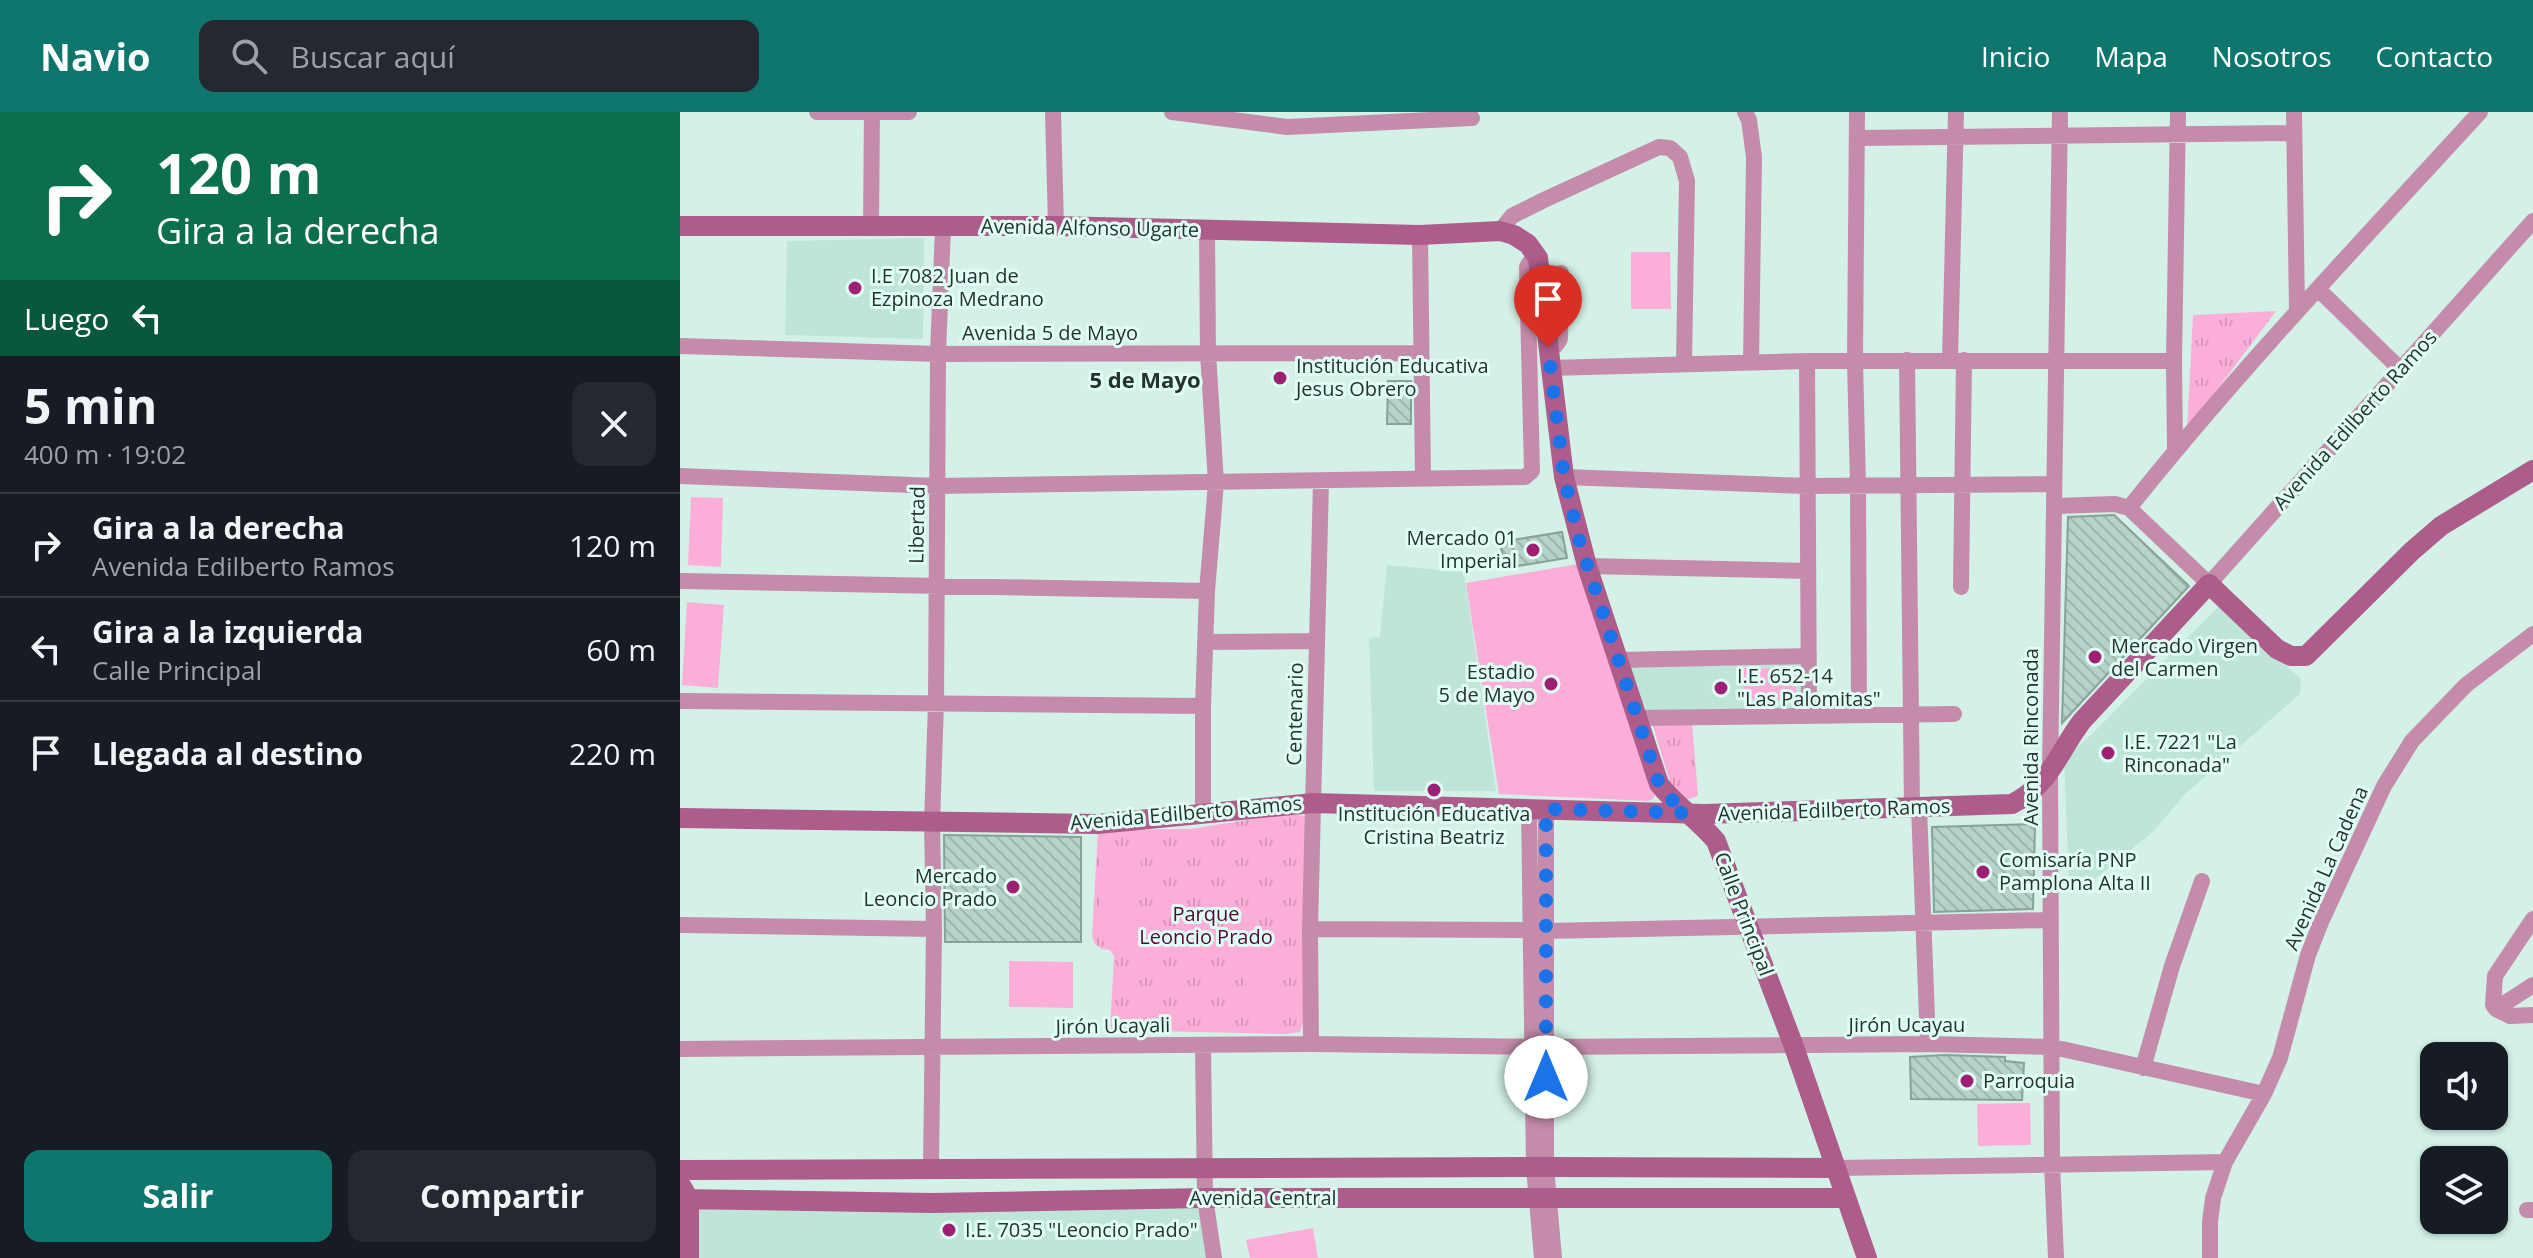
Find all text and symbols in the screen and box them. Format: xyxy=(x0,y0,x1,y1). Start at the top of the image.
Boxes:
search box xyxy=(199,20,759,92)
text: Navio xyxy=(40,30,151,82)
icon: search xyxy=(227,34,271,78)
text: Buscar aquí xyxy=(291,36,455,77)
text: Inicio xyxy=(1981,37,2050,75)
text: Mapa xyxy=(2094,37,2168,75)
text: Nosotros xyxy=(2212,37,2332,75)
text: Contacto xyxy=(2376,37,2493,75)
text: 120 m xyxy=(156,134,322,210)
icon: right xyxy=(24,144,128,248)
text: Gira a la derecha xyxy=(156,206,440,255)
street label: Avenida Alfonso Ugarte xyxy=(981,212,1199,243)
place label: I.E 7082 Juan de Ezpinoza Medrano xyxy=(871,262,1044,312)
pin xyxy=(1514,265,1582,347)
icon: arrive xyxy=(1526,277,1570,321)
marker: I.E 7082 Juan de Ezpinoza Medrano xyxy=(846,279,864,297)
icon: left xyxy=(125,296,169,340)
text: Luego xyxy=(24,298,109,339)
street label: Avenida 5 de Mayo xyxy=(962,319,1138,346)
street label: Avenida Edilberto Ramos xyxy=(2267,324,2443,515)
place label: Institución Educativa Jesus Obrero xyxy=(1294,352,1489,402)
district label: 5 de Mayo xyxy=(1089,364,1201,394)
marker: Institución Educativa Jesus Obrero xyxy=(1271,369,1289,387)
text: 5 min xyxy=(24,373,157,438)
button: close xyxy=(572,382,656,466)
text: 400 m · 19:02 xyxy=(24,436,186,472)
street label: Libertad xyxy=(902,486,931,564)
text: Gira a la derecha xyxy=(92,507,345,548)
icon: right xyxy=(24,523,68,567)
place label: Mercado 01 Imperial xyxy=(1407,524,1517,574)
text: 120 m xyxy=(569,525,656,566)
marker: Mercado 01 Imperial xyxy=(1524,541,1542,559)
text: Avenida Edilberto Ramos xyxy=(92,548,395,584)
text: Gira a la izquierda xyxy=(92,611,364,652)
icon: left xyxy=(24,627,68,671)
text: 60 m xyxy=(586,629,656,670)
place label: Mercado Virgen del Carmen xyxy=(2111,632,2258,682)
street label: Avenida Rinconada xyxy=(2017,648,2044,826)
marker: Mercado Virgen del Carmen xyxy=(2086,648,2104,666)
text: Calle Principal xyxy=(92,652,262,688)
place label: Estadio 5 de Mayo xyxy=(1439,658,1535,708)
street label: Centenario xyxy=(1280,662,1309,766)
place label: I.E. 652-14 "Las Palomitas" xyxy=(1737,662,1881,712)
marker: Estadio 5 de Mayo xyxy=(1542,675,1560,693)
marker: I.E. 652-14 "Las Palomitas" xyxy=(1712,679,1730,697)
place label: I.E. 7221 "La Rinconada" xyxy=(2124,728,2237,778)
icon: arrive xyxy=(24,731,68,775)
text: Llegada al destino xyxy=(92,733,363,774)
text: 220 m xyxy=(569,733,656,774)
marker: I.E. 7221 "La Rinconada" xyxy=(2099,744,2117,762)
marker: Institución Educativa Cristina Beatriz xyxy=(1425,781,1443,799)
street label: Avenida La Cadena xyxy=(2277,781,2374,954)
street label: Avenida Edilberto Ramos xyxy=(1069,789,1303,836)
street label: Avenida Edilberto Ramos xyxy=(1717,792,1951,827)
place label: Institución Educativa Cristina Beatriz xyxy=(1338,800,1530,850)
place label: Comisaría PNP Pamplona Alta II xyxy=(1999,846,2151,896)
street label: Calle Principal xyxy=(1708,848,1781,980)
place label: Mercado Leoncio Prado xyxy=(864,862,997,912)
marker: Comisaría PNP Pamplona Alta II xyxy=(1974,863,1992,881)
marker: Mercado Leoncio Prado xyxy=(1004,878,1022,896)
park label: Parque Leoncio Prado xyxy=(1139,900,1273,950)
street label: Jirón Ucayali xyxy=(1053,1011,1171,1040)
street label: Jirón Ucayau xyxy=(1847,1011,1965,1038)
position arrow xyxy=(1504,1035,1588,1119)
map controls xyxy=(2420,1042,2508,1234)
button: sound xyxy=(2420,1042,2508,1130)
place label: Parroquia xyxy=(1983,1067,2075,1094)
marker: Parroquia xyxy=(1958,1072,1976,1090)
button: layers xyxy=(2420,1146,2508,1234)
button: Salir xyxy=(24,1150,332,1242)
button: Compartir xyxy=(348,1150,656,1242)
street label: Avenida Central xyxy=(1189,1184,1337,1211)
place label: I.E. 7035 "Leoncio Prado" xyxy=(965,1216,1198,1243)
marker: I.E. 7035 "Leoncio Prado" xyxy=(940,1221,958,1239)

